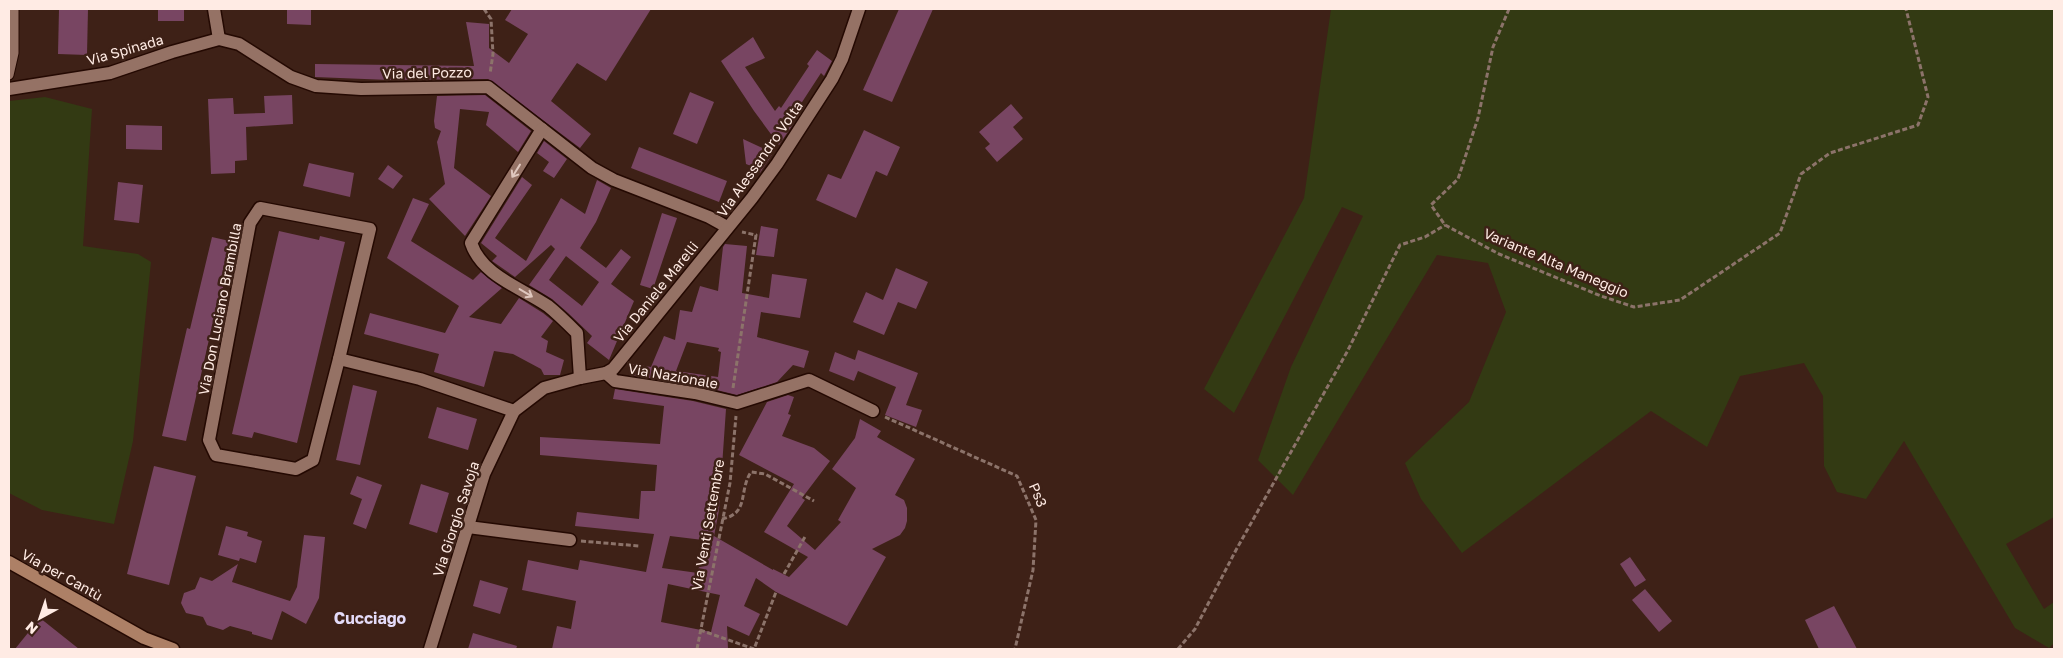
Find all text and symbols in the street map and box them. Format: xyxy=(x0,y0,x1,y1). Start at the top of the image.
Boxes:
street label: Via Spinada xyxy=(85,30,165,69)
street label: Via del Pozzo xyxy=(382,63,472,82)
street label: Via Alessandro Volta xyxy=(713,97,806,220)
one-way arrow xyxy=(511,163,521,177)
street label: Via Don Luciano Brambilla xyxy=(194,221,245,396)
street label: Variante Alta Maneggio xyxy=(1481,224,1631,301)
street label: Via Daniele Marelli xyxy=(610,238,701,346)
one-way arrow xyxy=(519,289,533,299)
street label: Via Nazionale xyxy=(627,359,720,392)
street label: Via Venti Settembre xyxy=(688,458,727,592)
street label: Via Giorgio Savoja xyxy=(429,459,482,579)
street label: Ps3 xyxy=(1026,480,1051,510)
street label: Via per Cantù xyxy=(19,545,106,604)
north arrow xyxy=(15,593,65,643)
district label: Cucciago xyxy=(334,608,407,628)
text: N xyxy=(22,618,41,638)

